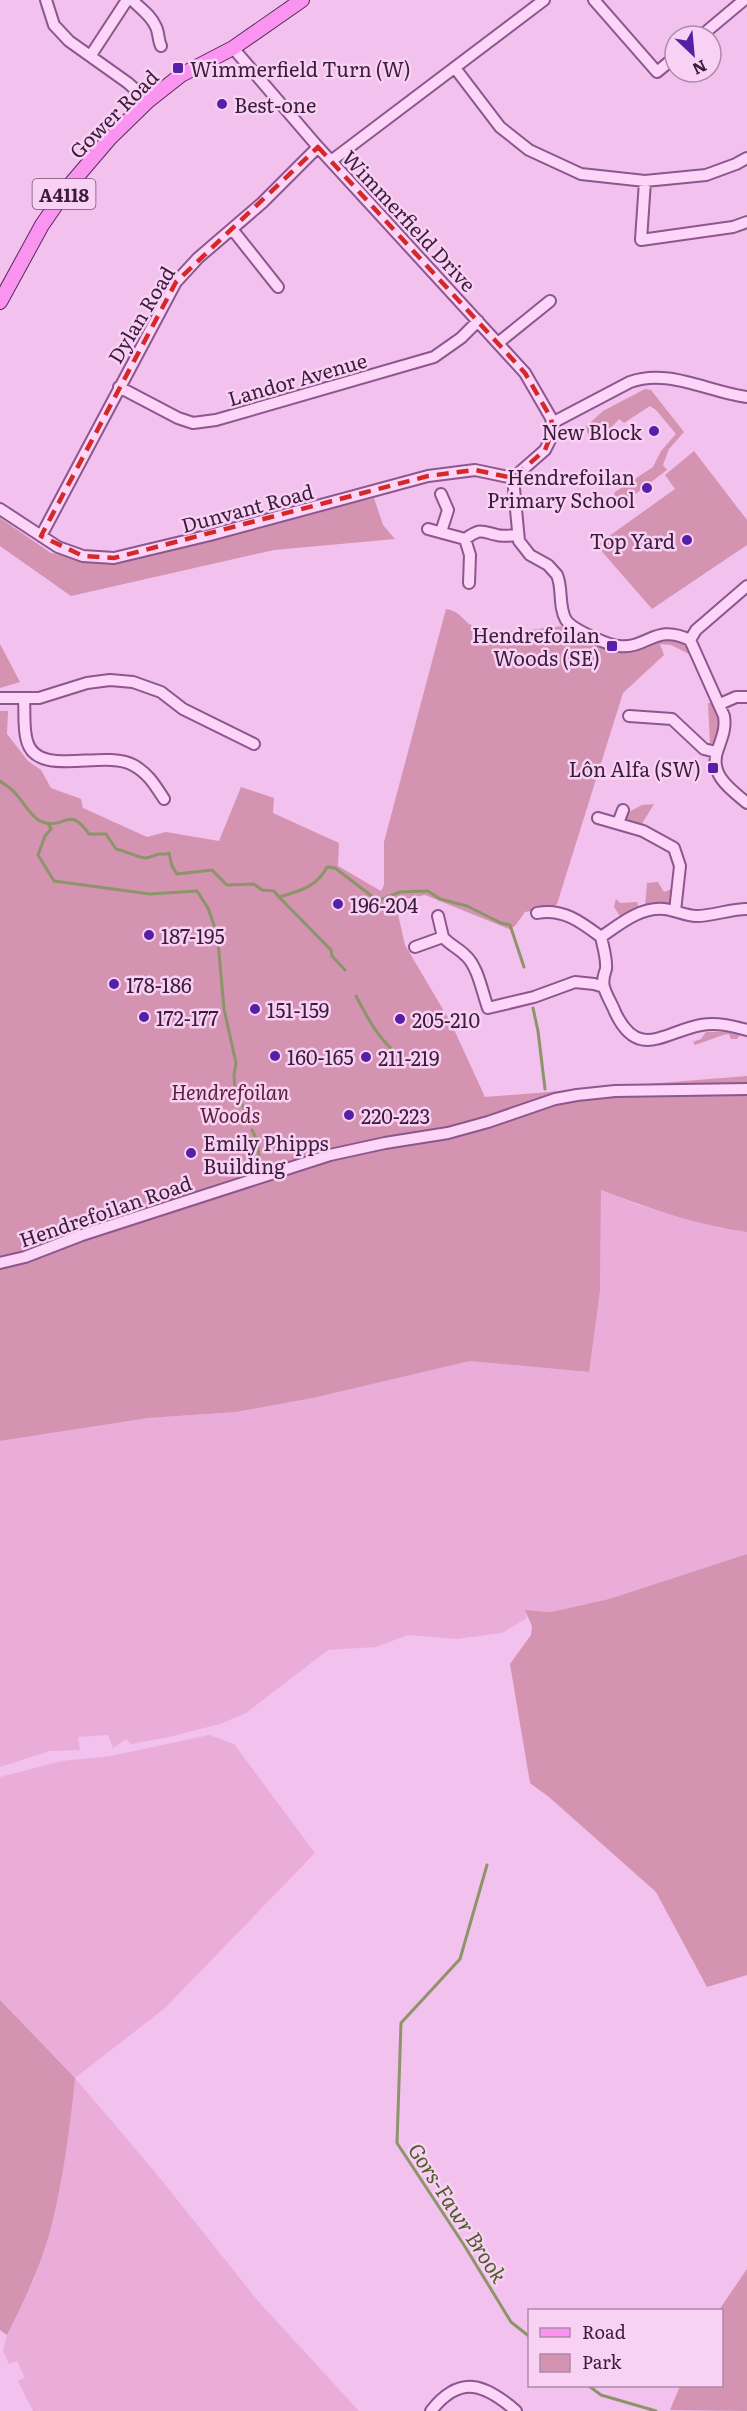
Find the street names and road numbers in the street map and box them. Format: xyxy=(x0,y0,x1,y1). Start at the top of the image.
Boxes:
street label: Gower Road xyxy=(62,62,164,164)
street label: Wimmerfield Drive xyxy=(336,142,484,298)
road number: A4118 xyxy=(32,179,96,209)
street label: Dylan Road xyxy=(99,260,181,368)
street label: Landor Avenue xyxy=(224,344,370,412)
street label: Dunvant Road xyxy=(178,475,316,539)
street label: Hendrefoilan Road xyxy=(15,1166,195,1254)

